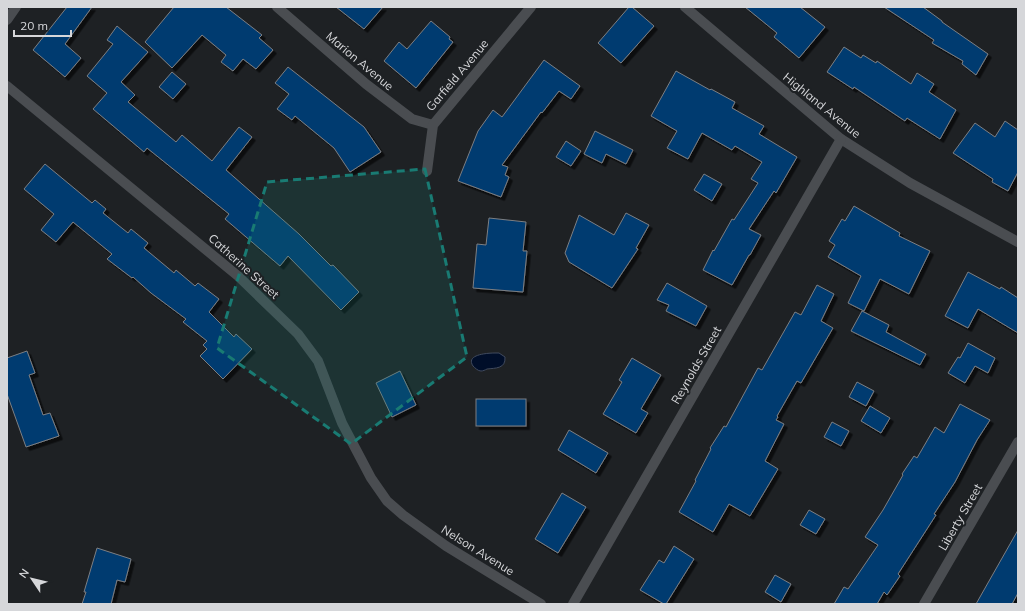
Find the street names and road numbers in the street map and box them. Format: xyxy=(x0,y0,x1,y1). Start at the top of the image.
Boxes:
street label: Marion Avenue xyxy=(323,28,397,94)
street label: Garfield Avenue xyxy=(423,36,491,114)
street label: Highland Avenue xyxy=(780,69,864,141)
street label: Catherine Street xyxy=(206,230,282,302)
street label: Reynolds Street xyxy=(668,323,724,407)
street label: Liberty Street xyxy=(935,481,985,553)
street label: Nelson Avenue xyxy=(439,522,517,578)

